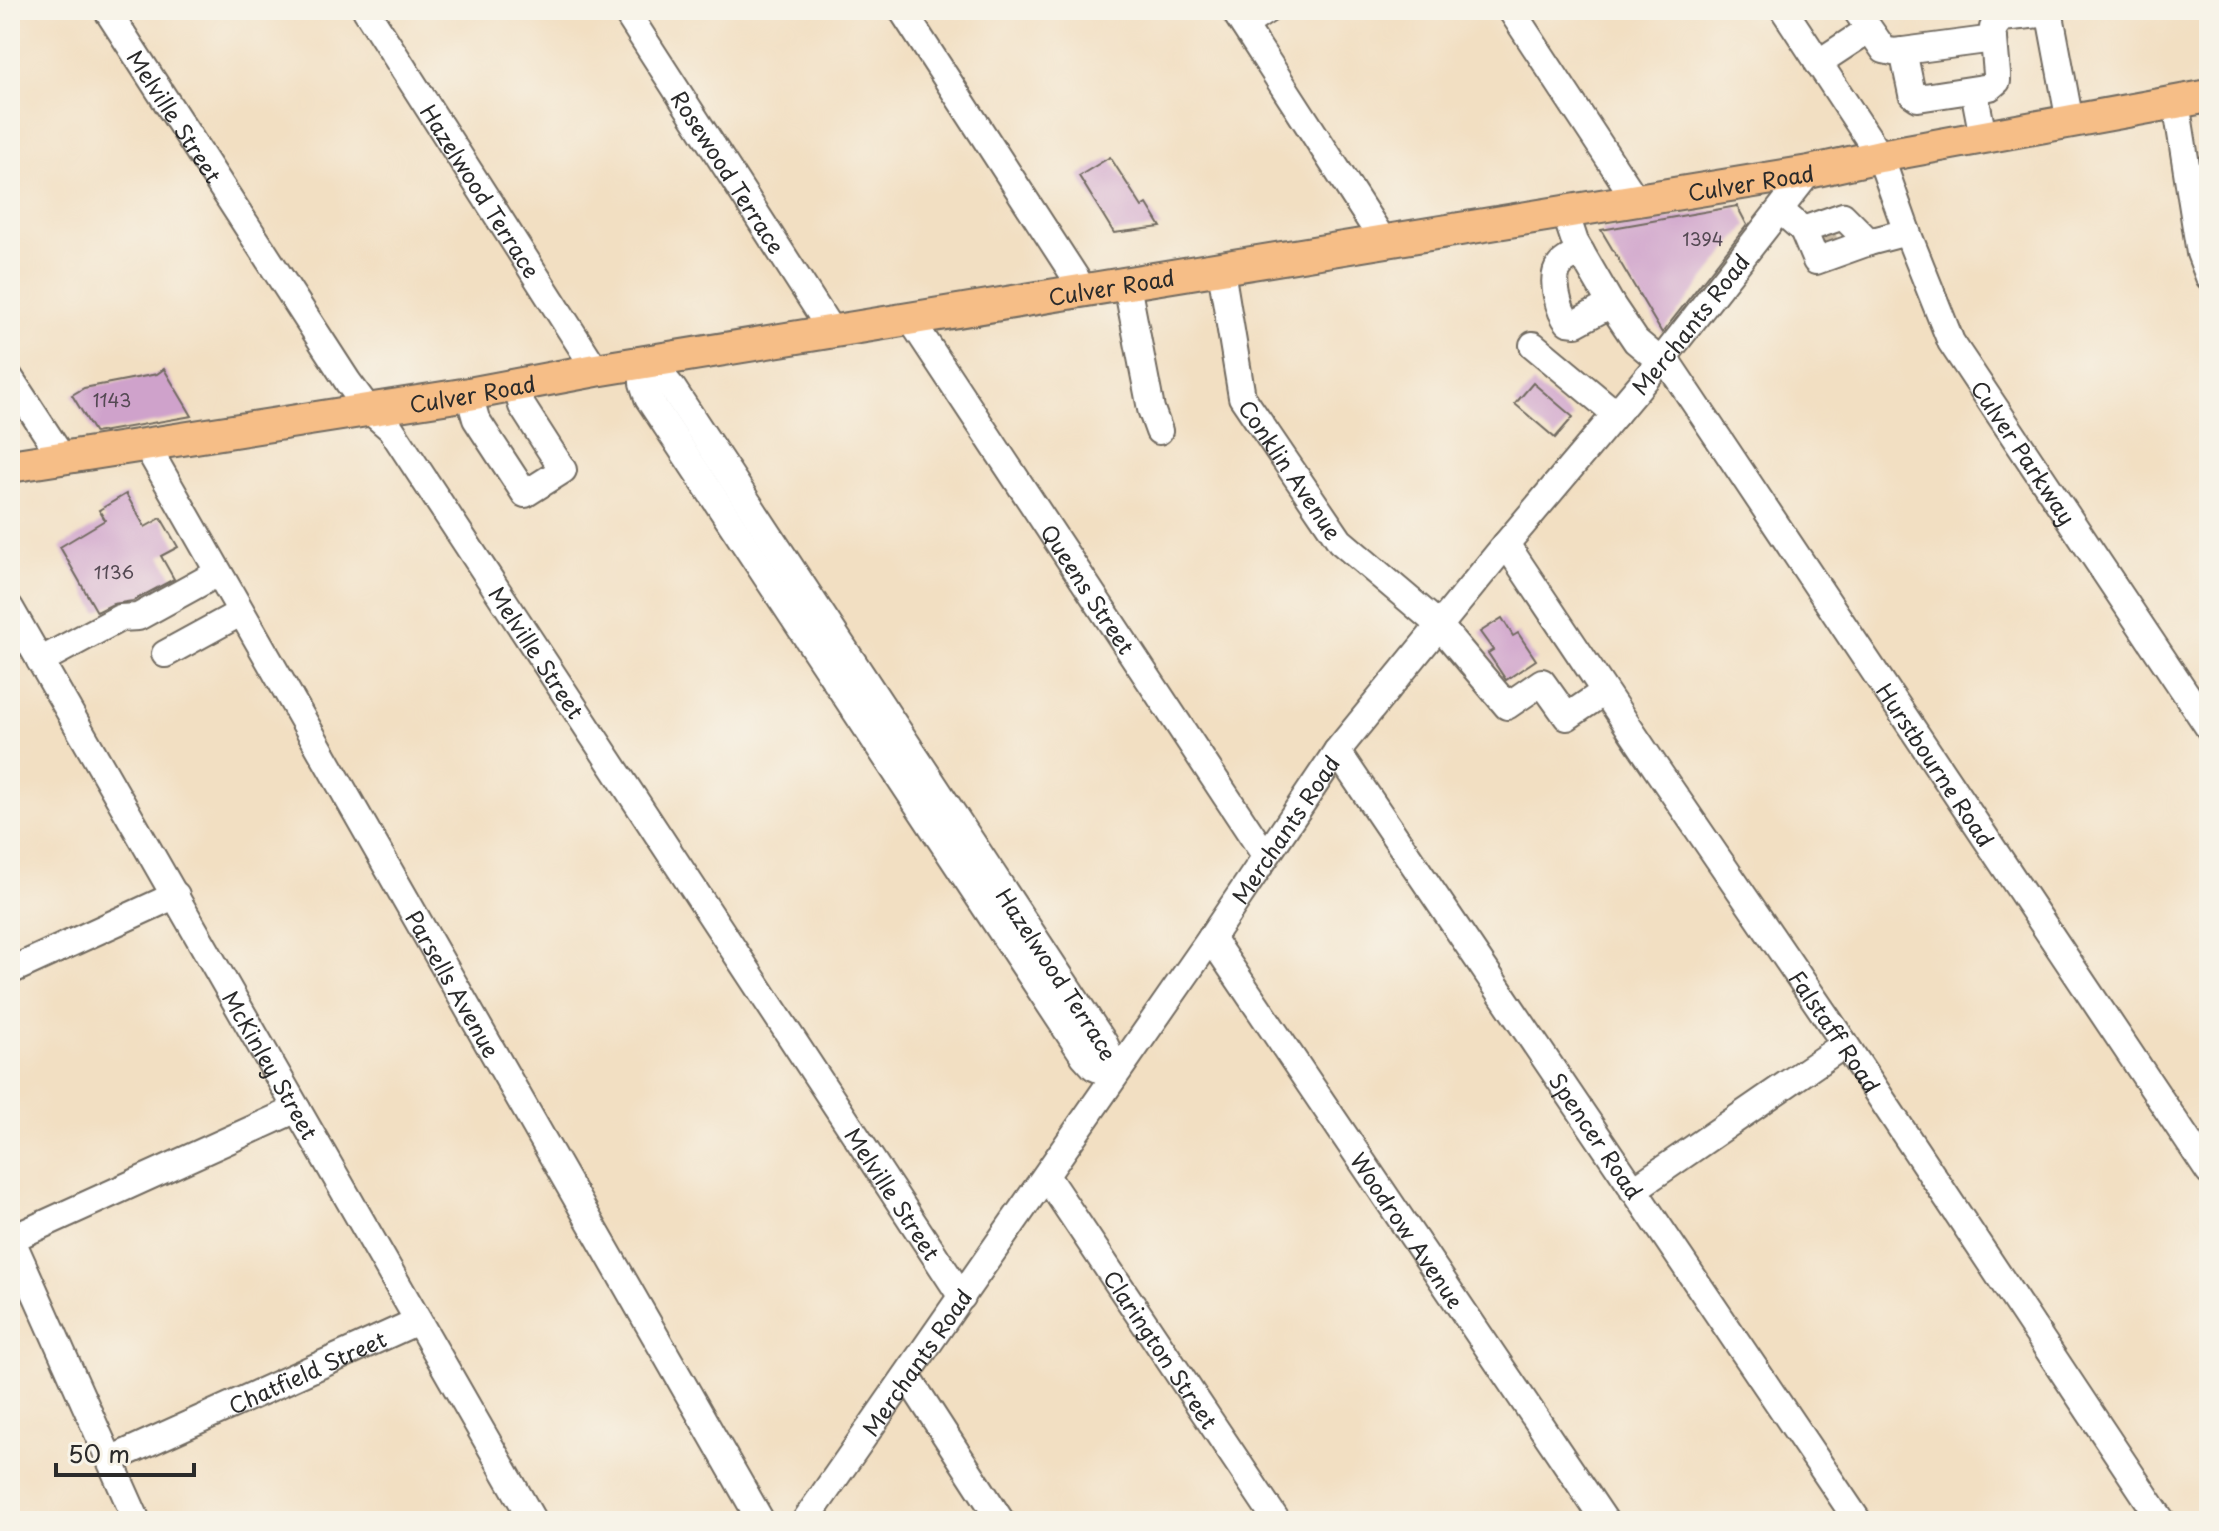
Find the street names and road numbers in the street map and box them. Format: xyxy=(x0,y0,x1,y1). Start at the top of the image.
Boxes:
street label: Melville Street xyxy=(120,43,231,189)
street label: Rosewood Terrace xyxy=(664,83,794,260)
street label: Hazelwood Terrace xyxy=(413,97,549,284)
street label: Culver Road xyxy=(1685,155,1816,208)
street label: Merchants Road xyxy=(1623,246,1756,402)
street label: Culver Road xyxy=(1046,259,1177,312)
street label: Culver Road xyxy=(407,365,538,420)
street label: Culver Parkway xyxy=(1964,373,2085,531)
street label: Conklin Avenue xyxy=(1232,392,1351,546)
street label: Queens Street xyxy=(1034,517,1144,660)
street label: Melville Street xyxy=(482,579,593,725)
street label: Hurstbourne Road xyxy=(1870,676,2003,853)
street label: Merchants Road xyxy=(1223,748,1347,910)
street label: Hazelwood Terrace xyxy=(989,881,1126,1065)
street label: Parsells Avenue xyxy=(398,903,509,1063)
street label: Falstaff Road xyxy=(1782,963,1889,1099)
street label: McKinley Street xyxy=(216,984,327,1145)
street label: Spencer Road xyxy=(1542,1065,1652,1205)
street label: Melville Street xyxy=(838,1120,949,1266)
street label: Woodrow Avenue xyxy=(1343,1145,1473,1314)
street label: Clarington Street xyxy=(1097,1263,1227,1435)
street label: Merchants Road xyxy=(853,1281,979,1442)
street label: Chatfield Street xyxy=(223,1321,391,1421)

